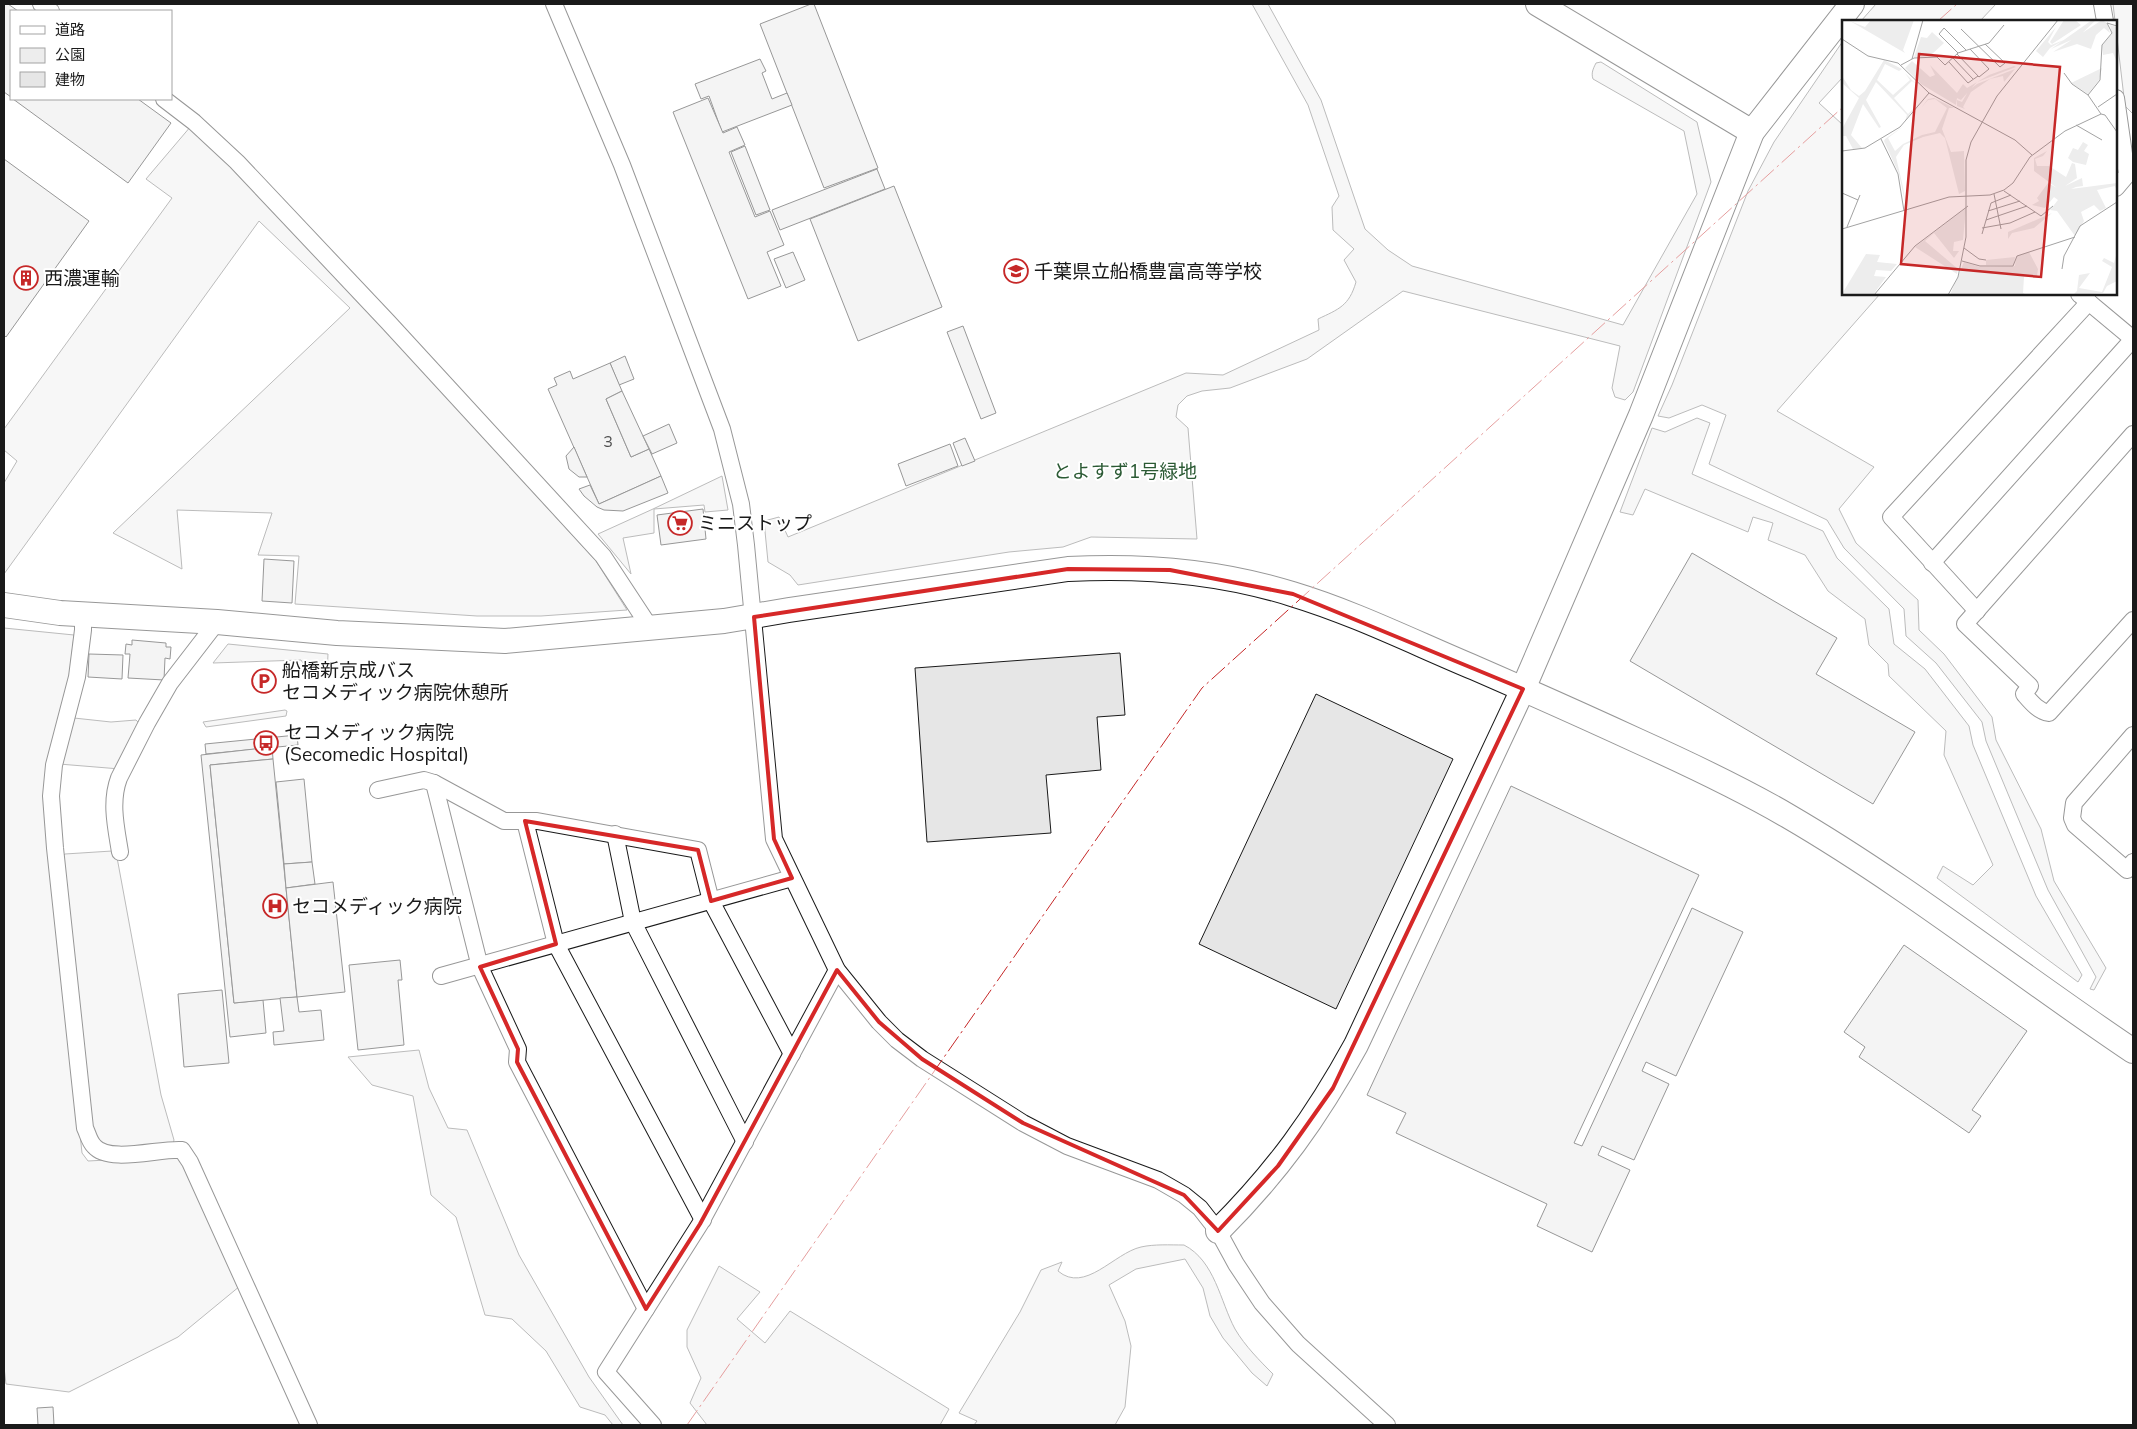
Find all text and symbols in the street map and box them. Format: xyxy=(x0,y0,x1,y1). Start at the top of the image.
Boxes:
legend xyxy=(10,10,172,100)
text: 道路 xyxy=(55,20,85,39)
inset map xyxy=(1842,20,2117,295)
text: 公園 xyxy=(55,45,85,64)
text: 建物 xyxy=(55,70,85,89)
school or university icon: 千葉県立船橋豊富高等学校 xyxy=(1003,258,1029,284)
place label: 千葉県立船橋豊富高等学校 xyxy=(1034,259,1262,283)
building icon: 西濃運輸 xyxy=(13,265,39,291)
place label: 西濃運輸 xyxy=(44,266,120,290)
house number: 3 xyxy=(603,431,613,451)
park label: とよすず1号緑地 xyxy=(1053,459,1197,483)
supermarket icon: ミニストップ xyxy=(667,510,693,536)
place label: ミニストップ xyxy=(698,511,812,535)
place label: 船橋新京成バス セコメディック病院休憩所 xyxy=(282,658,509,704)
parking icon: 船橋新京成バス セコメディック病院休憩所 xyxy=(251,668,277,694)
place label: セコメディック病院 (Secomedic Hospital) xyxy=(284,720,469,766)
bus stop icon: セコメディック病院 (Secomedic Hospital) xyxy=(253,730,279,756)
hospital icon: セコメディック病院 xyxy=(262,893,288,919)
place label: セコメディック病院 xyxy=(292,894,462,918)

